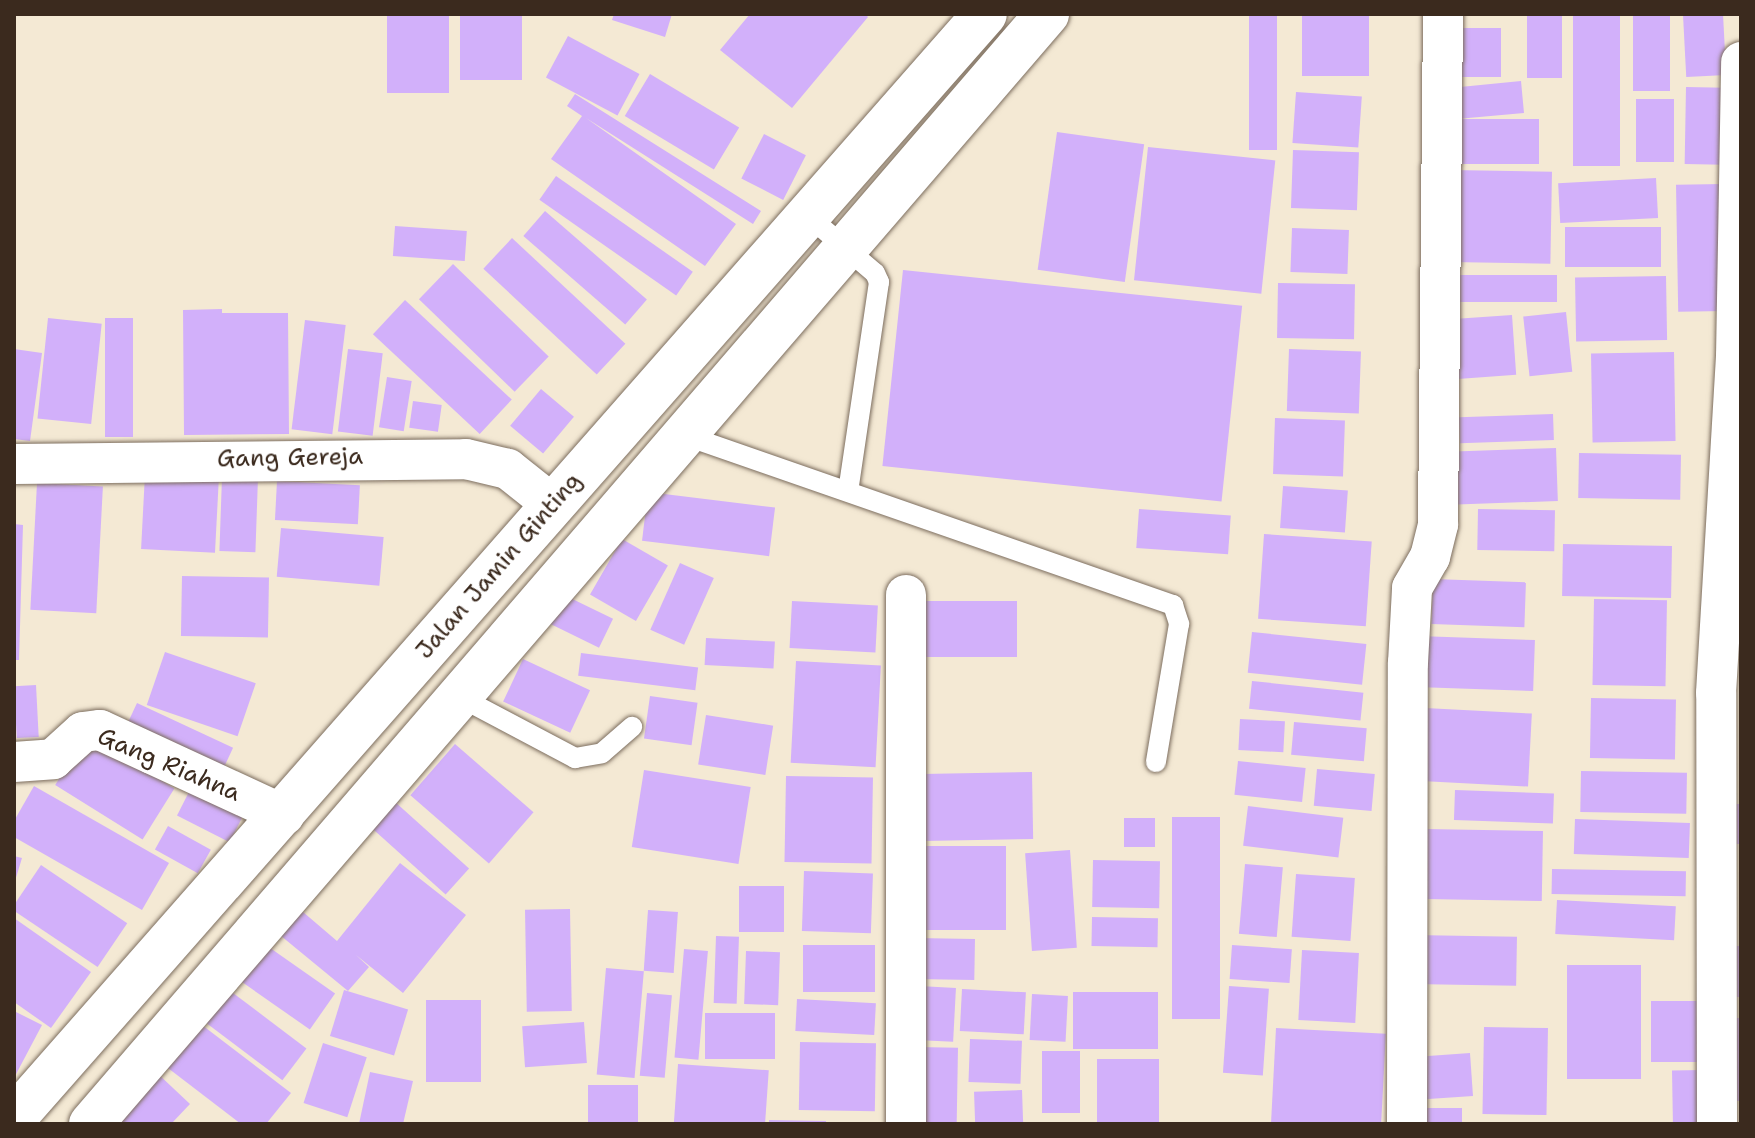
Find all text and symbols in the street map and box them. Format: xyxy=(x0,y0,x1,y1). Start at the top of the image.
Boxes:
street label: Gang Gereja xyxy=(217,442,363,474)
street label: Jalan Jamin Ginting xyxy=(410,467,588,665)
street label: Gang Riahna xyxy=(93,722,245,808)

